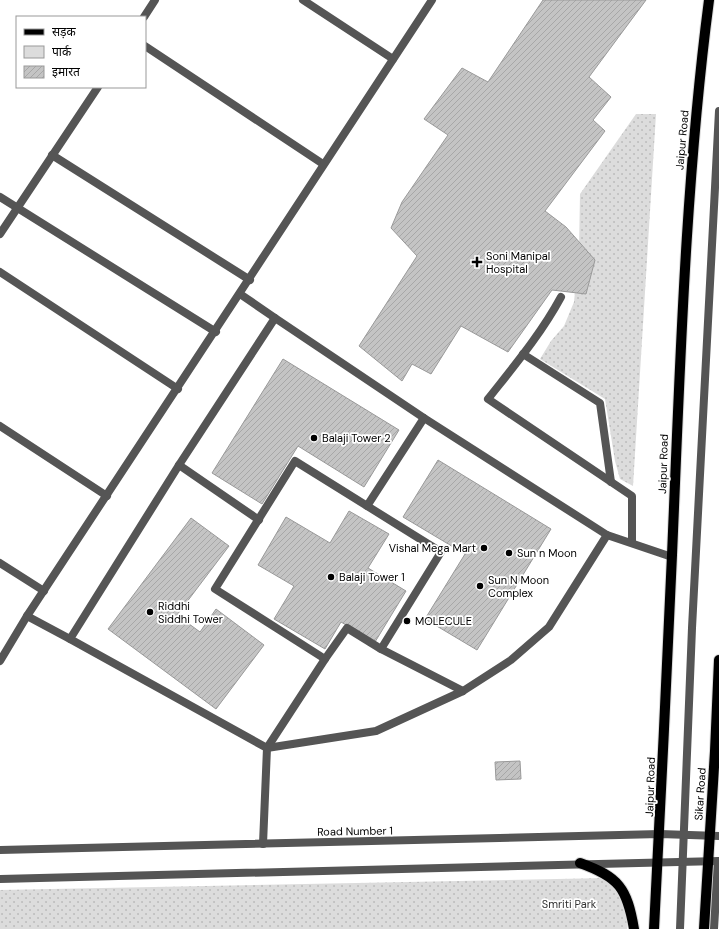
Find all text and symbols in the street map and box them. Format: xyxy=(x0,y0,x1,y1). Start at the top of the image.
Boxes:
legend xyxy=(16,16,146,88)
text: सड़क xyxy=(52,24,77,40)
text: पार्क xyxy=(52,44,72,60)
text: इमारत xyxy=(52,64,81,80)
street label: Jaipur Road xyxy=(672,109,692,170)
place label: Soni Manipal Hospital xyxy=(486,249,550,276)
marker: Soni Manipal Hospital xyxy=(471,256,483,268)
place label: Balaji Tower 2 xyxy=(322,431,391,445)
marker: Balaji Tower 2 xyxy=(309,433,319,443)
street label: Jaipur Road xyxy=(655,434,671,494)
place label: Vishal Mega Mart xyxy=(389,541,476,555)
marker: Vishal Mega Mart xyxy=(479,543,489,553)
place label: Sun n Moon xyxy=(517,546,577,560)
marker: Sun n Moon xyxy=(504,548,514,558)
place label: Balaji Tower 1 xyxy=(339,570,405,584)
marker: Balaji Tower 1 xyxy=(326,572,336,582)
place label: Sun N Moon Complex xyxy=(488,573,549,600)
marker: Sun N Moon Complex xyxy=(475,581,485,591)
place label: Riddhi Siddhi Tower xyxy=(158,599,223,626)
marker: Riddhi Siddhi Tower xyxy=(145,607,155,617)
place label: MOLECULE xyxy=(415,614,472,628)
marker: MOLECULE xyxy=(402,616,412,626)
street label: Jaipur Road xyxy=(642,757,658,817)
street label: Sikar Road xyxy=(691,767,709,821)
street label: Road Number 1 xyxy=(317,823,393,839)
park label: Smriti Park xyxy=(542,897,597,911)

